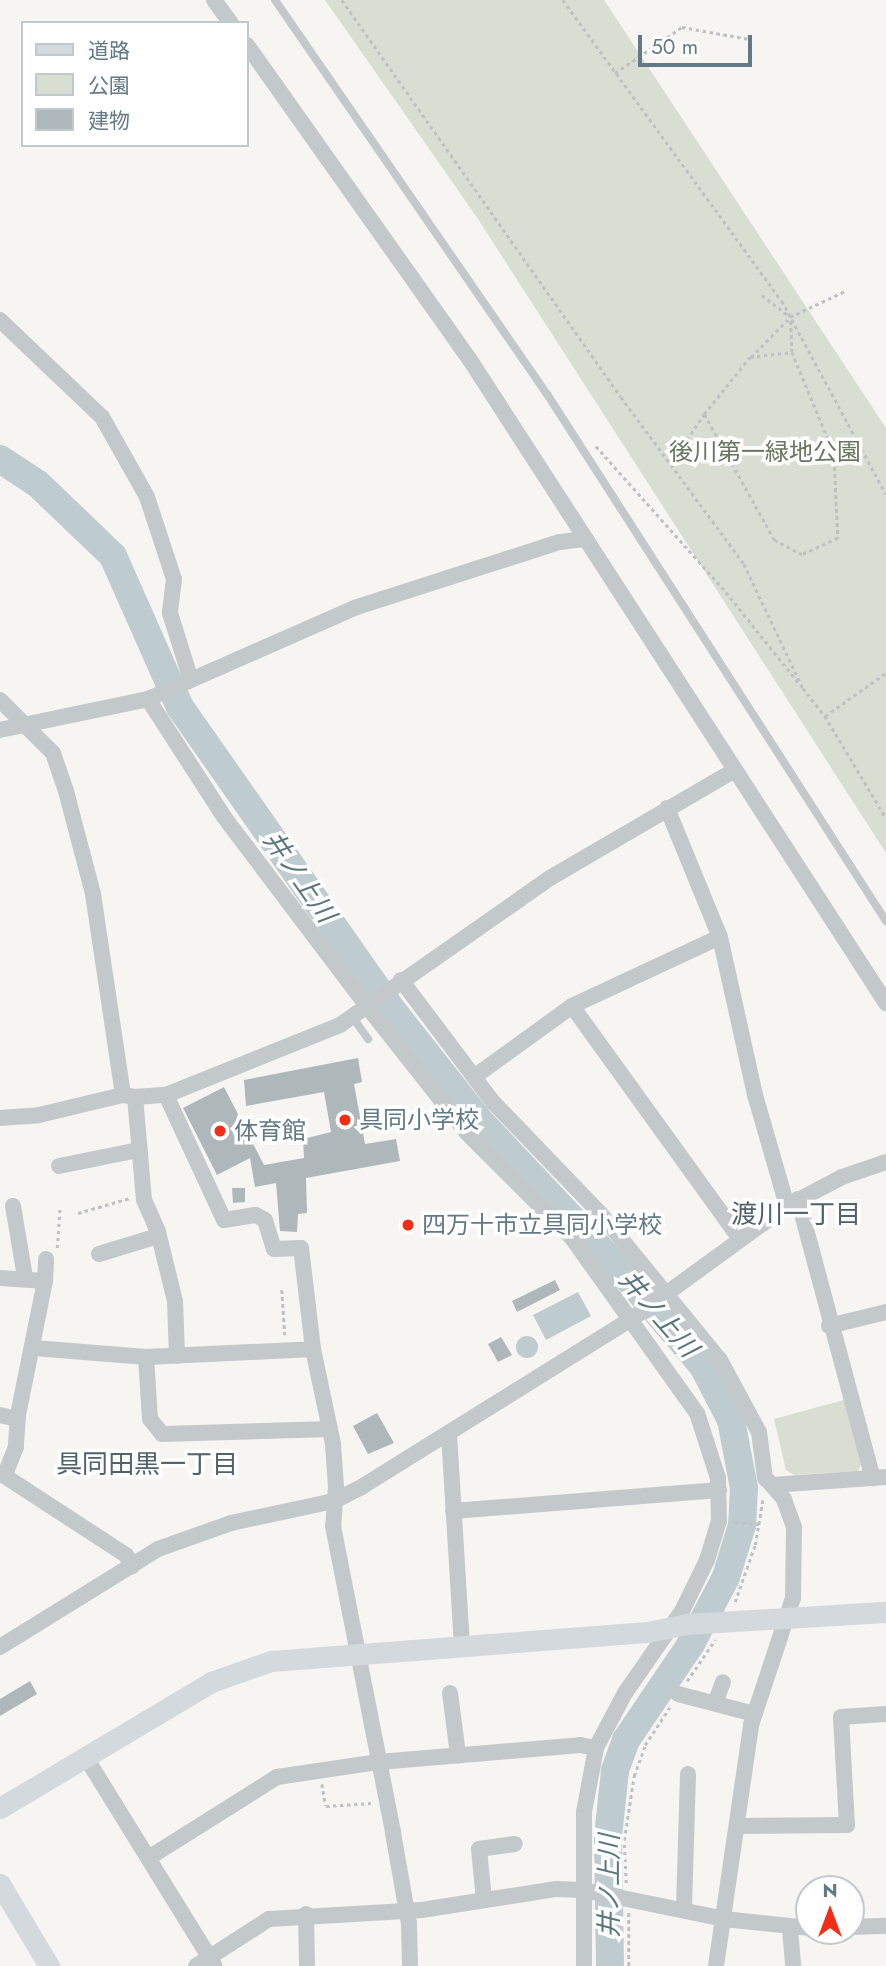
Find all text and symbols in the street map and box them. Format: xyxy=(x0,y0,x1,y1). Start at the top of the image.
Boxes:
legend xyxy=(21,21,248,147)
scale bar xyxy=(641,21,755,65)
text: 50 m xyxy=(651,32,698,62)
text: 道路 xyxy=(88,36,130,66)
text: 公園 xyxy=(88,71,130,101)
text: 建物 xyxy=(88,106,130,136)
park label: 後川第一緑地公園 xyxy=(669,438,861,466)
water label: 井ノ上川 xyxy=(256,825,342,929)
place label: 具同小学校 xyxy=(359,1106,479,1134)
marker: 具同小学校 xyxy=(337,1112,353,1128)
place label: 体育館 xyxy=(234,1117,306,1145)
marker: 体育館 xyxy=(212,1123,228,1139)
district label: 渡川一丁目 xyxy=(731,1199,861,1231)
place label: 四万十市立具同小学校 xyxy=(422,1211,662,1239)
marker: 四万十市立具同小学校 xyxy=(400,1217,416,1233)
water label: 井ノ上川 xyxy=(612,1265,704,1363)
district label: 具同田黒一丁目 xyxy=(56,1449,238,1481)
water label: 井ノ上川 xyxy=(594,1834,626,1938)
north arrow xyxy=(795,1875,865,1945)
text: N xyxy=(822,1877,838,1904)

